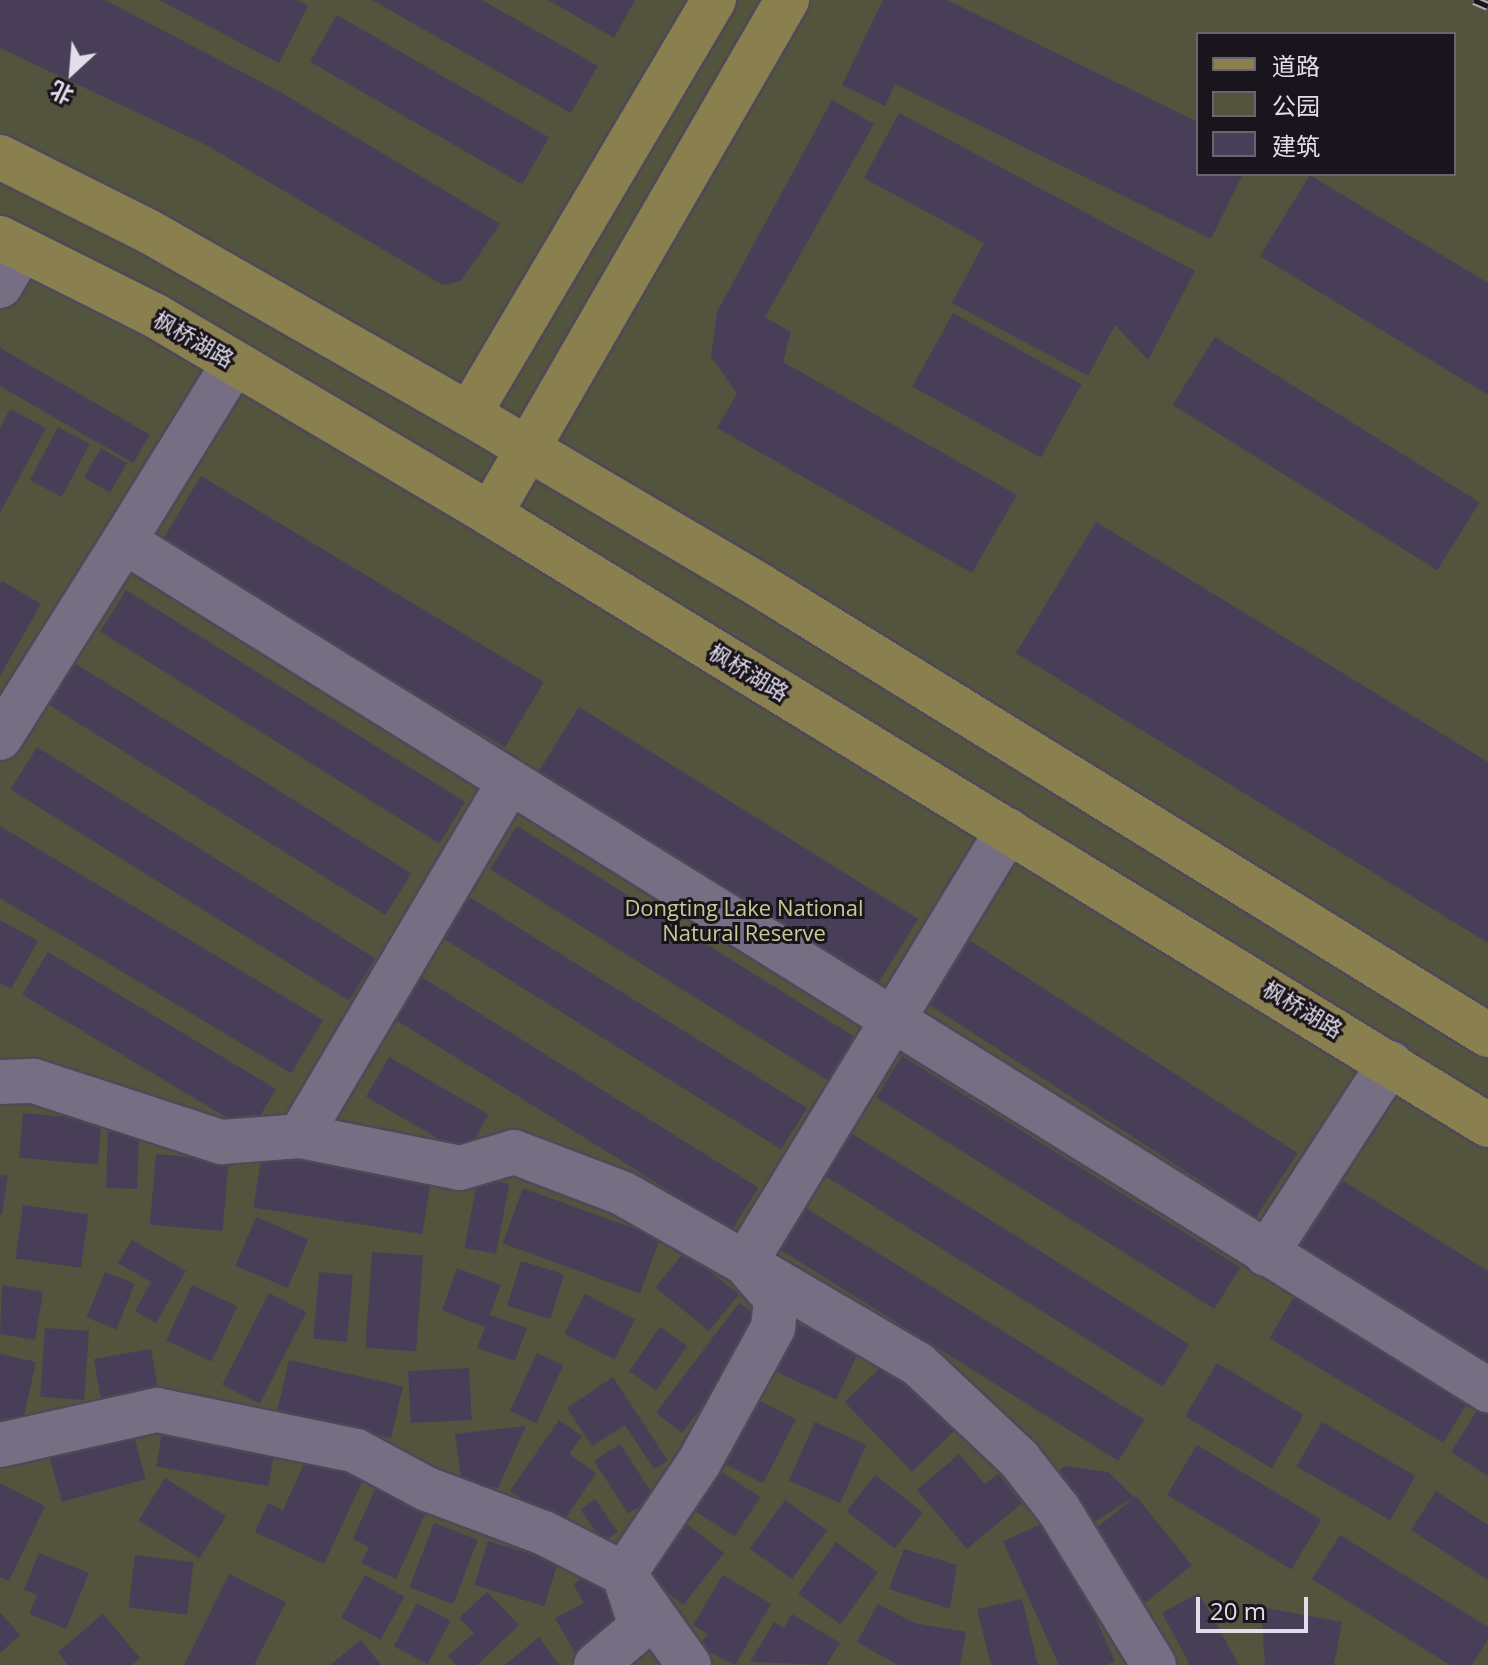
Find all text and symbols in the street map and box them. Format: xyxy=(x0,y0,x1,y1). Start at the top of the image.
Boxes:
north arrow xyxy=(32,32,112,112)
legend xyxy=(1196,32,1456,176)
text: 道路 xyxy=(1272,49,1320,82)
text: 北 xyxy=(45,75,78,112)
text: 公园 xyxy=(1272,89,1320,122)
text: 建筑 xyxy=(1272,129,1320,162)
street label: 枫桥湖路 xyxy=(149,306,239,372)
street label: 枫桥湖路 xyxy=(704,638,794,706)
park label: Dongting Lake National Natural Reserve xyxy=(624,894,864,946)
street label: 枫桥湖路 xyxy=(1258,975,1348,1043)
scale bar xyxy=(1200,1581,1312,1631)
text: 20 m xyxy=(1210,1594,1266,1627)

